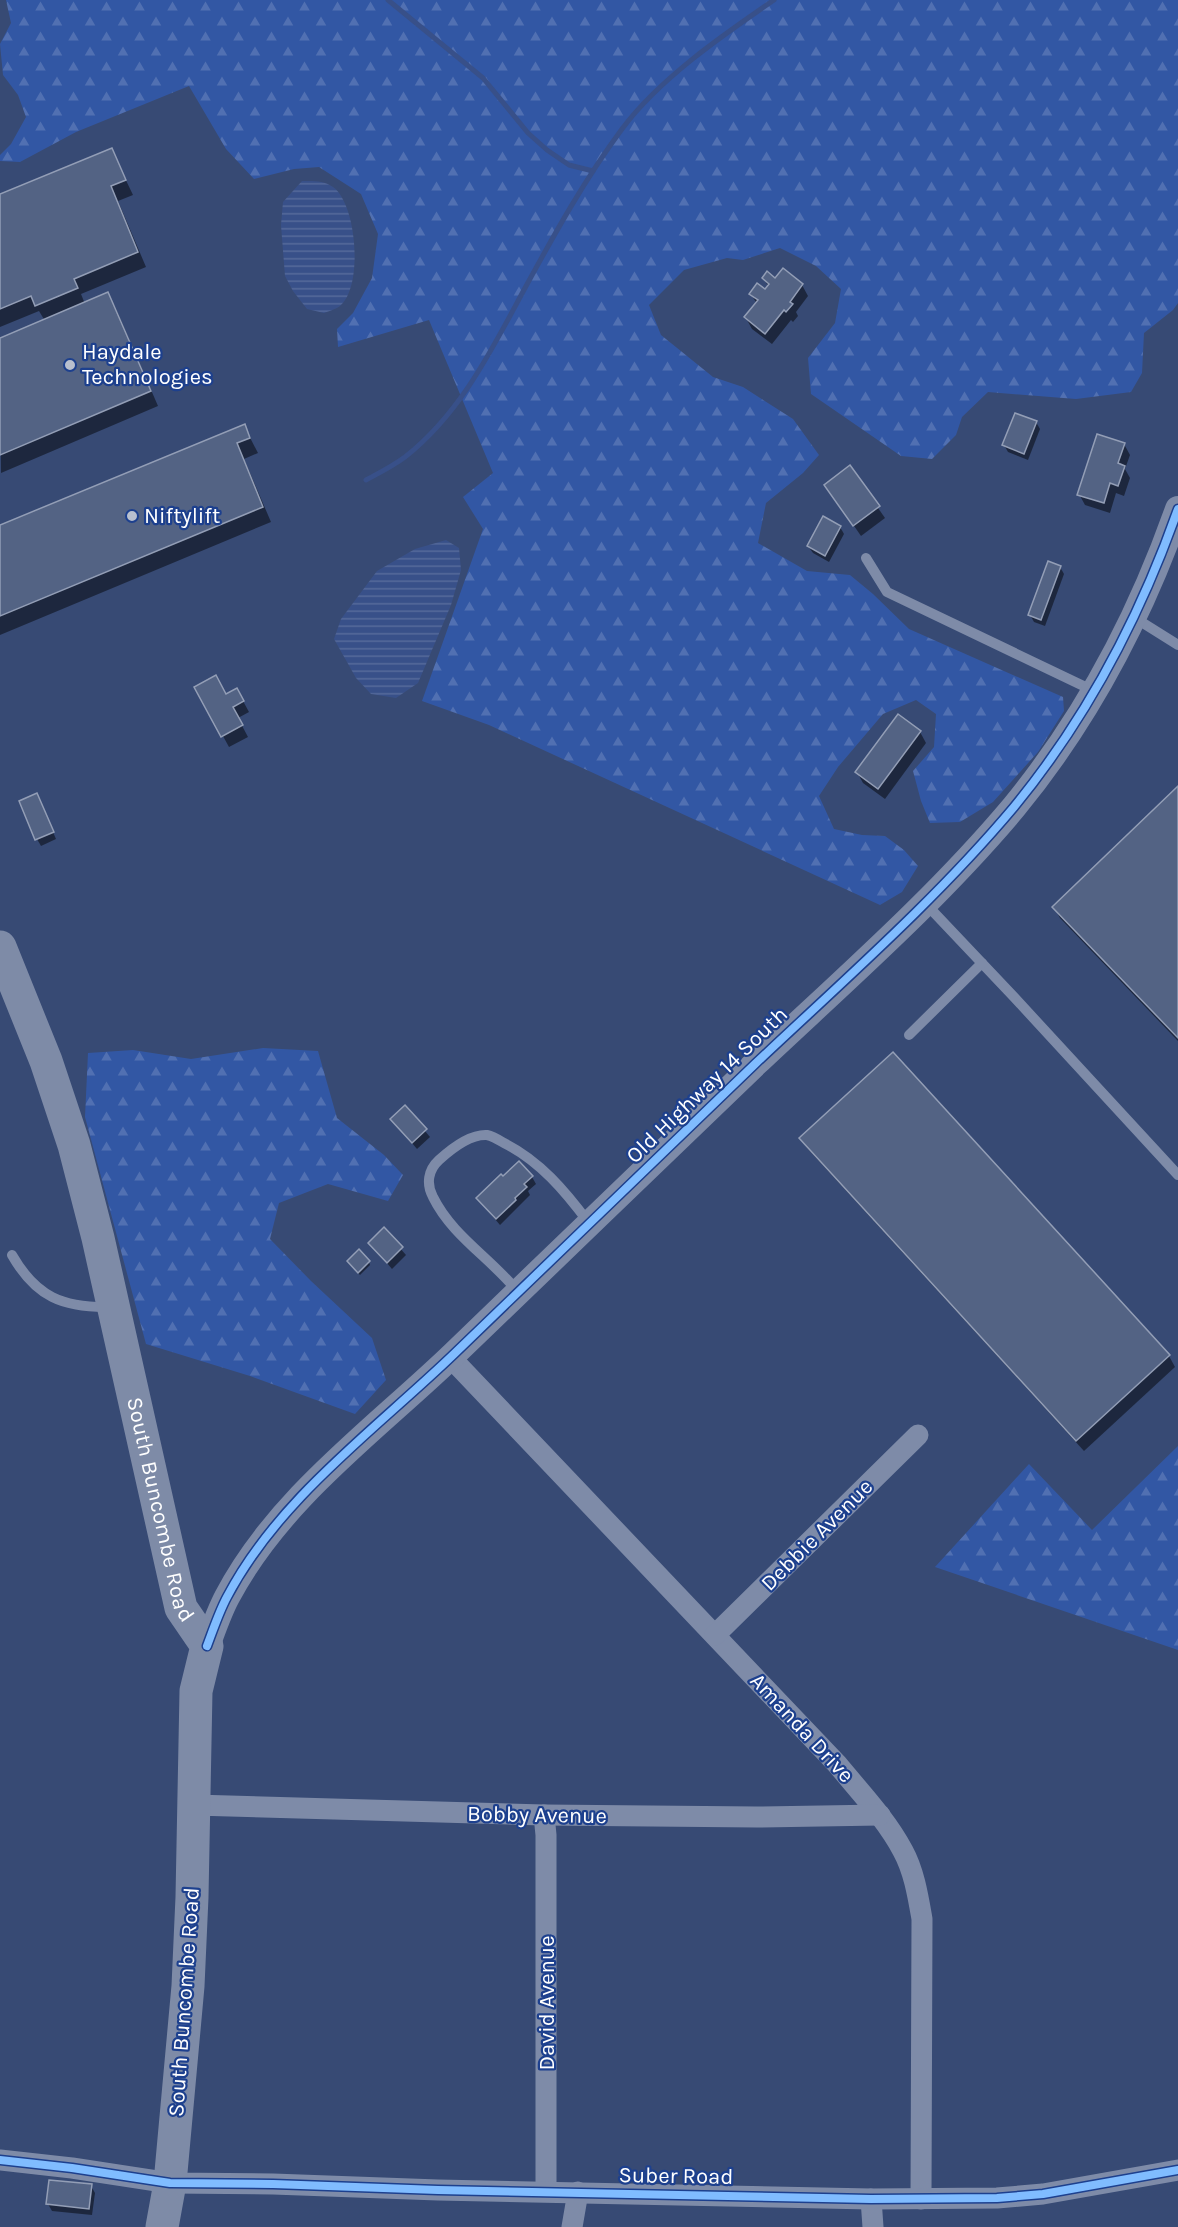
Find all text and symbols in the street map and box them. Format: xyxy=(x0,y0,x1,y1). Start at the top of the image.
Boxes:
place label: Haydale Technologies xyxy=(82,339,213,390)
marker: Haydale Technologies xyxy=(63,358,77,372)
place label: Niftylift xyxy=(144,503,220,529)
marker: Niftylift xyxy=(125,509,139,523)
street label: Old Highway 14 South xyxy=(621,1001,793,1169)
street label: South Buncombe Road xyxy=(121,1395,200,1627)
street label: Debbie Avenue xyxy=(756,1474,878,1596)
street label: Amanda Drive xyxy=(745,1668,859,1788)
street label: Bobby Avenue xyxy=(467,1801,607,1829)
street label: South Buncombe Road xyxy=(163,1886,205,2118)
street label: David Avenue xyxy=(534,1936,560,2070)
street label: Suber Road xyxy=(618,2162,734,2190)

